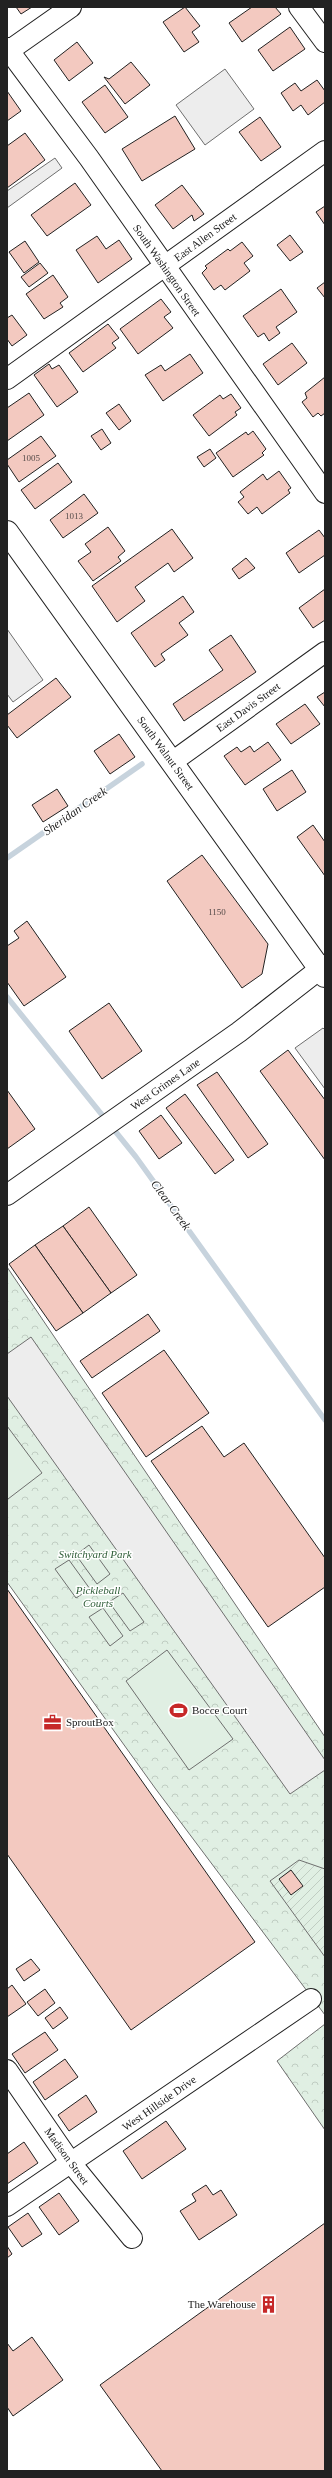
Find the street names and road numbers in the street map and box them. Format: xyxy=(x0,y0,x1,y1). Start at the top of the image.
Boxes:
street label: East Allen Street xyxy=(172,210,238,264)
street label: South Washington Street xyxy=(131,222,203,318)
street label: East Davis Street xyxy=(214,680,282,734)
street label: South Walnut Street xyxy=(135,714,197,792)
street label: West Grimes Lane xyxy=(128,1056,202,1112)
street label: West Hillside Drive xyxy=(120,2073,198,2133)
street label: Madison Street xyxy=(42,2125,92,2187)

